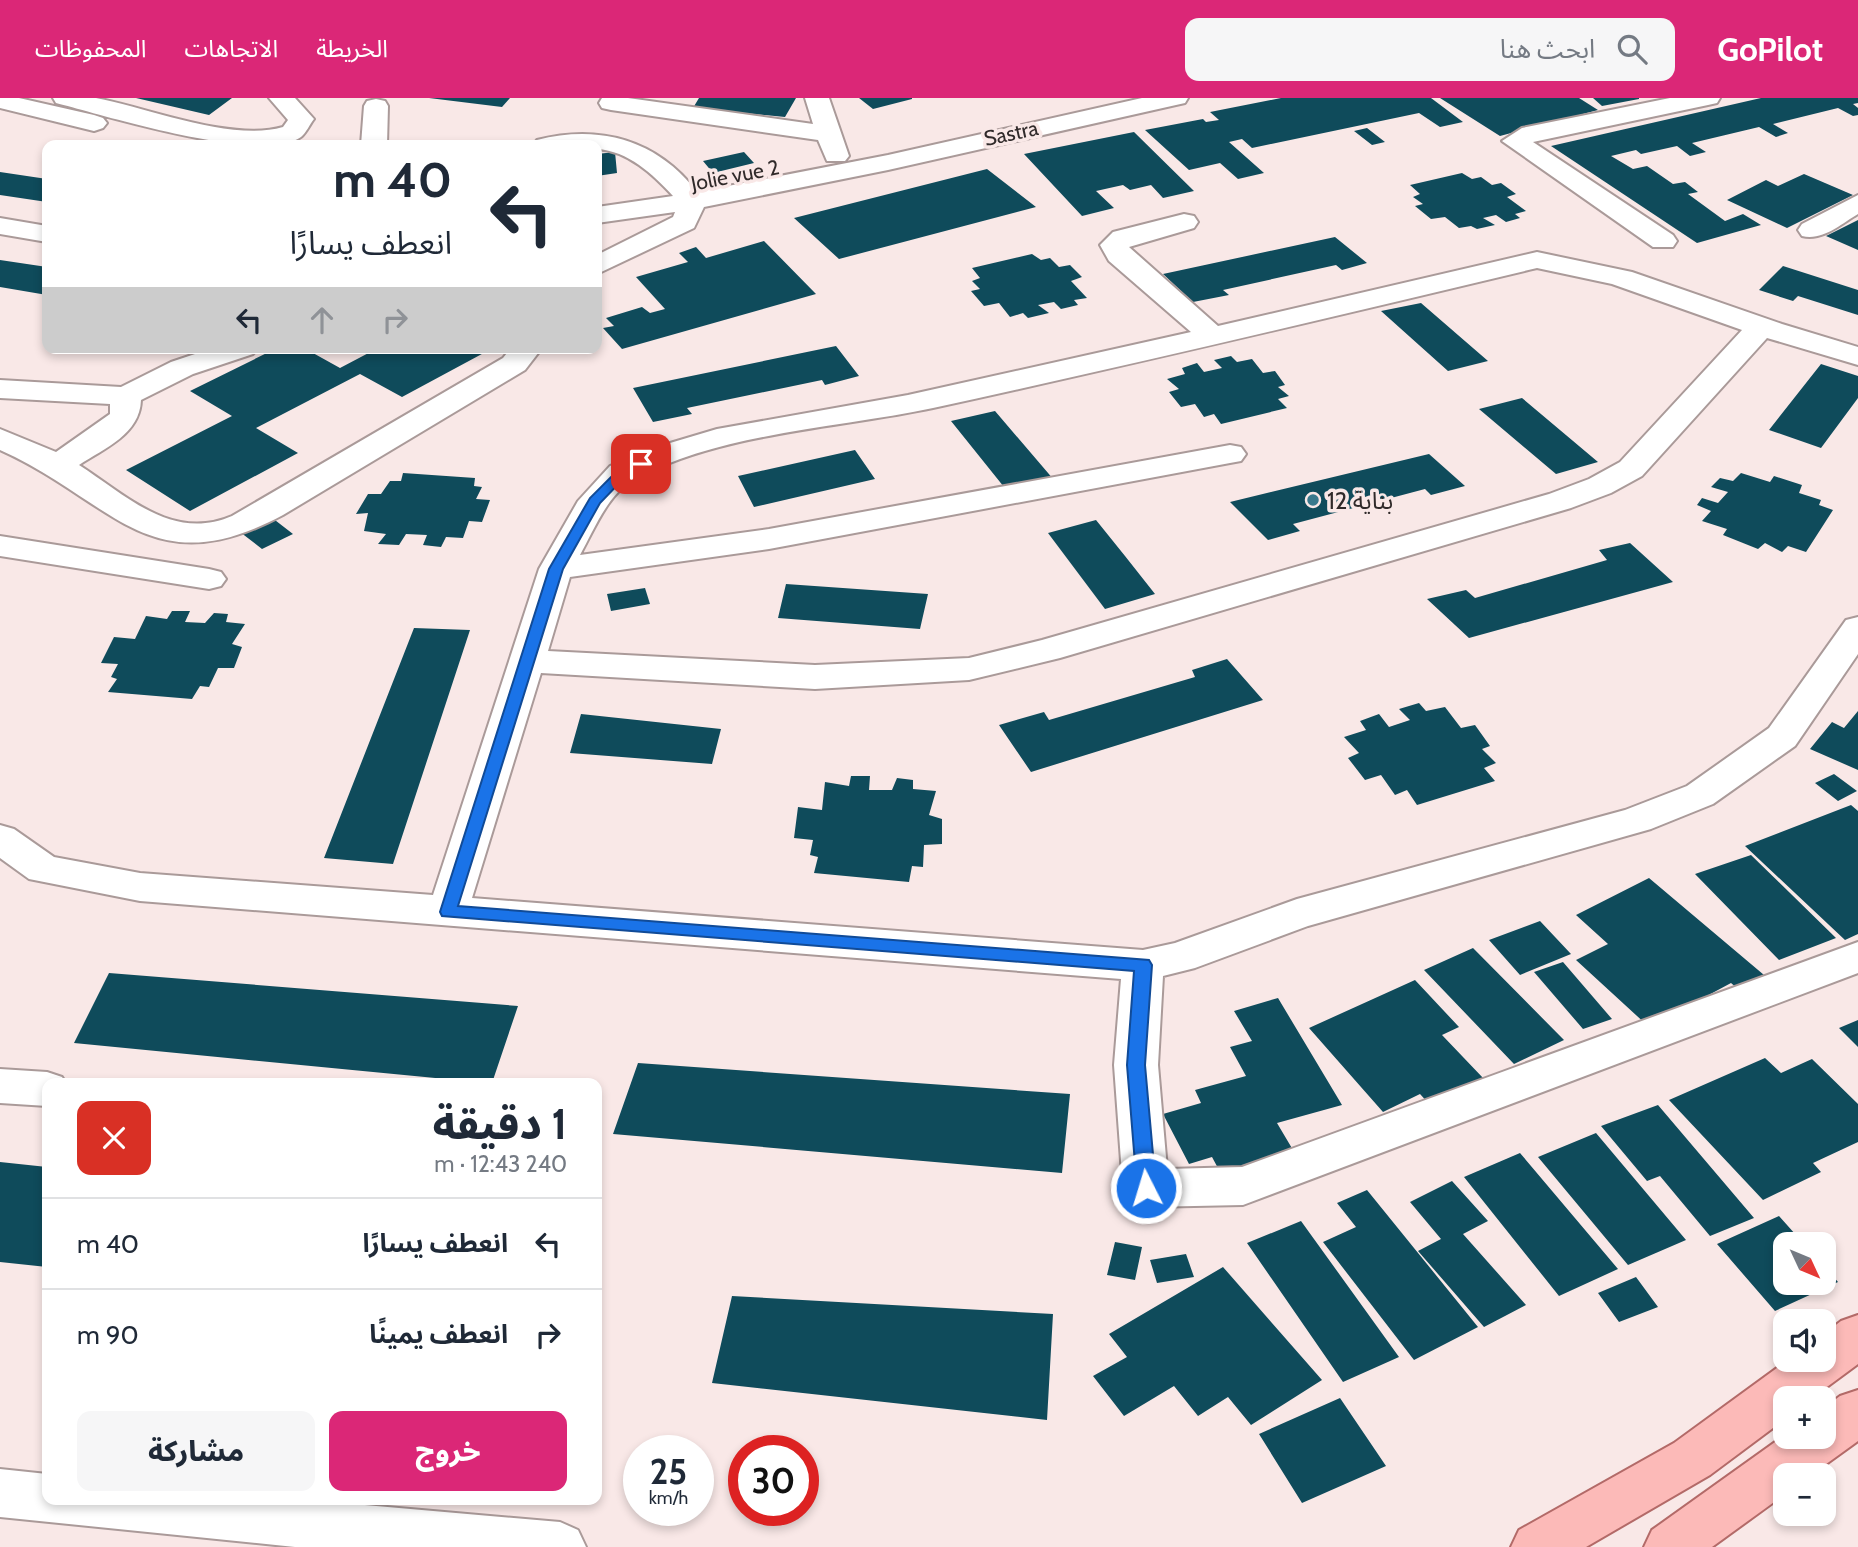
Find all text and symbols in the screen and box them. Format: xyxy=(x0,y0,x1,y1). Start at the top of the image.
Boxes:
search box xyxy=(1185,18,1675,81)
text: GoPilot xyxy=(1717,29,1823,69)
icon: search xyxy=(1613,30,1651,68)
text: ابحث هنا xyxy=(1500,33,1595,65)
text: المحفوظات xyxy=(35,34,146,63)
text: الاتجاهات xyxy=(184,34,278,63)
text: الخريطة xyxy=(316,34,388,63)
street label: Sastra xyxy=(982,115,1040,151)
text: 40 m xyxy=(333,150,452,209)
street label: Jolie vue 2 xyxy=(688,154,781,196)
icon: left xyxy=(476,168,567,259)
text: انعطف يسارًا xyxy=(289,223,452,262)
icon: left xyxy=(230,301,268,339)
icon: ahead xyxy=(303,301,341,339)
icon: right xyxy=(376,301,414,339)
pin xyxy=(611,434,671,494)
icon: arrive xyxy=(622,445,660,483)
place label: بناية 12 xyxy=(1327,486,1393,515)
marker: بناية 12 xyxy=(1305,492,1321,508)
text: 1 دقيقة xyxy=(432,1098,567,1150)
button: close xyxy=(77,1101,151,1175)
text: 240 m · 12:43 xyxy=(434,1150,567,1178)
position arrow xyxy=(1109,1151,1183,1225)
icon: left xyxy=(529,1225,567,1263)
text: انعطف يسارًا xyxy=(362,1227,508,1259)
text: 40 m xyxy=(77,1228,139,1260)
north arrow xyxy=(1773,1232,1836,1295)
map controls xyxy=(1773,1232,1836,1526)
button: sound xyxy=(1773,1309,1836,1372)
icon: right xyxy=(529,1316,567,1354)
text: انعطف يمينًا xyxy=(369,1318,508,1350)
text: 90 m xyxy=(77,1319,139,1351)
button: + xyxy=(1773,1386,1836,1449)
button: مشاركة xyxy=(77,1411,315,1491)
button: خروج xyxy=(329,1411,567,1491)
speed limit sign: 30 xyxy=(728,1435,819,1526)
text: 25 xyxy=(650,1450,687,1493)
button: − xyxy=(1773,1463,1836,1526)
text: km/h xyxy=(649,1487,688,1509)

